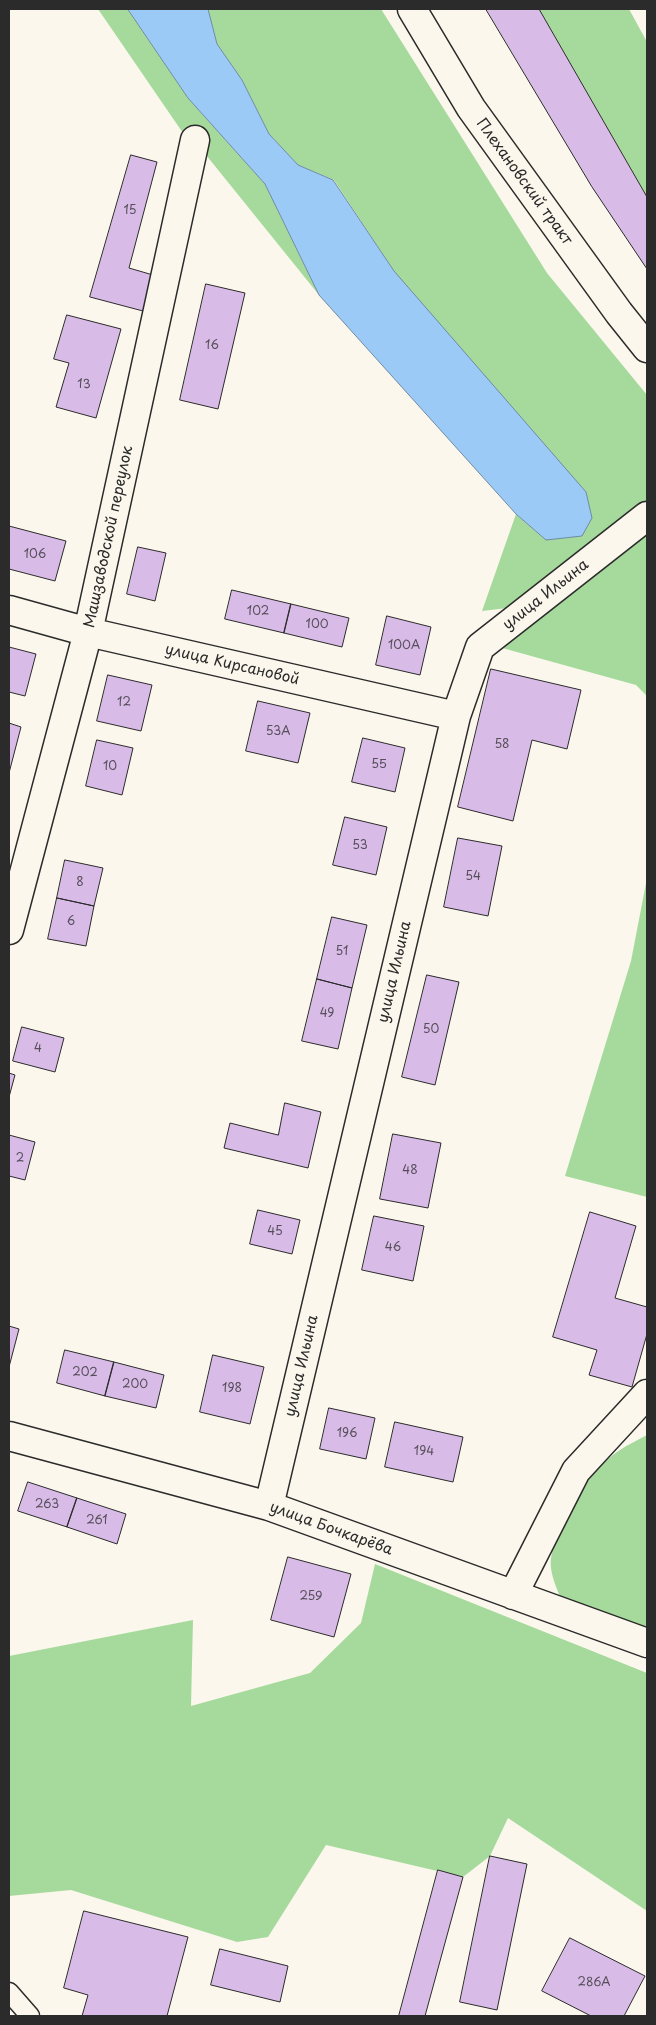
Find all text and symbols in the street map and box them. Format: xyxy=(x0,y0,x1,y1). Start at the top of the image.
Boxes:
street label: Плехановский тракт xyxy=(472,115,576,249)
house number: 15 xyxy=(123,204,137,218)
house number: 16 xyxy=(205,339,219,353)
house number: 13 xyxy=(77,378,91,392)
street label: Машзаводской переулок xyxy=(81,444,137,630)
house number: 106 xyxy=(24,548,46,562)
street label: улица Ильина xyxy=(500,556,592,634)
house number: 102 xyxy=(247,605,269,619)
house number: 100 xyxy=(306,618,328,632)
house number: 100А xyxy=(388,639,420,653)
street label: улица Кирсановой xyxy=(163,641,301,689)
house number: 12 xyxy=(117,696,131,710)
house number: 53А xyxy=(266,725,290,739)
house number: 58 xyxy=(494,738,510,752)
house number: 55 xyxy=(371,758,387,772)
house number: 10 xyxy=(103,760,117,774)
house number: 53 xyxy=(352,839,368,853)
house number: 54 xyxy=(465,870,481,884)
house number: 8 xyxy=(76,876,84,890)
house number: 6 xyxy=(67,915,75,929)
street label: улица Ильина xyxy=(375,919,415,1025)
house number: 51 xyxy=(336,945,348,959)
house number: 49 xyxy=(320,1007,334,1021)
house number: 50 xyxy=(423,1023,439,1037)
house number: 4 xyxy=(34,1042,42,1056)
house number: 2 xyxy=(16,1152,24,1166)
house number: 48 xyxy=(402,1164,418,1178)
house number: 45 xyxy=(267,1225,283,1239)
house number: 46 xyxy=(385,1241,401,1255)
street label: улица Ильина xyxy=(282,1313,322,1419)
house number: 202 xyxy=(72,1366,98,1380)
house number: 200 xyxy=(122,1378,148,1392)
house number: 198 xyxy=(222,1382,242,1396)
house number: 196 xyxy=(337,1427,357,1441)
house number: 194 xyxy=(414,1445,434,1459)
house number: 263 xyxy=(35,1498,59,1512)
street label: улица Бочкарёва xyxy=(267,1498,395,1560)
house number: 261 xyxy=(86,1514,108,1528)
house number: 259 xyxy=(299,1590,323,1604)
house number: 286А xyxy=(578,1976,610,1990)

